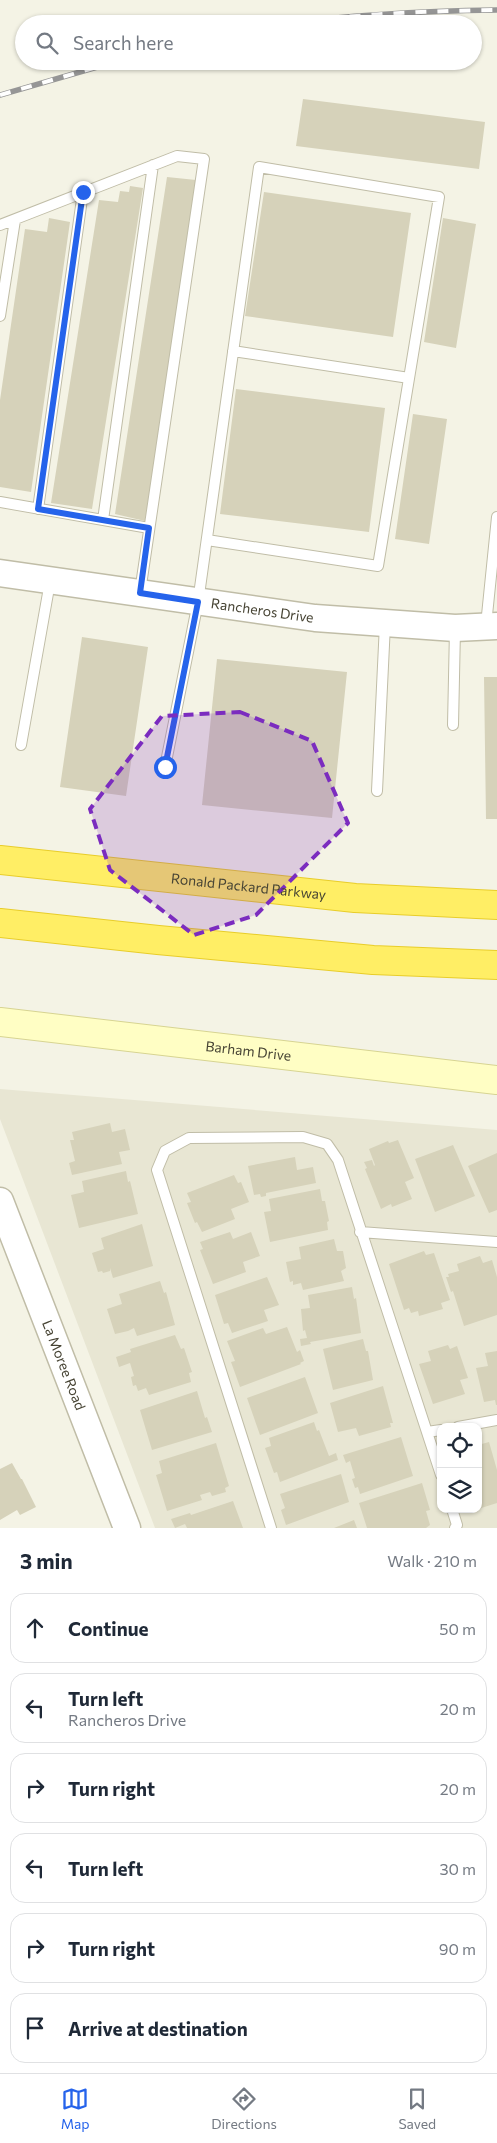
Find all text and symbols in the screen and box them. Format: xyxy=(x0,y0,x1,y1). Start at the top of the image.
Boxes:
search box xyxy=(15,15,482,70)
icon: search xyxy=(33,29,61,57)
text: Search here xyxy=(73,31,173,54)
route end xyxy=(72,181,95,204)
street label: Rancheros Drive xyxy=(210,594,315,626)
route start xyxy=(154,756,177,779)
street label: Ronald Packard Parkway xyxy=(170,869,327,903)
street label: Barham Drive xyxy=(205,1037,292,1064)
street label: La Moree Road xyxy=(39,1317,89,1412)
map controls xyxy=(437,1423,482,1513)
button: locate xyxy=(437,1423,482,1468)
button: layers xyxy=(437,1468,482,1513)
text: 3 min xyxy=(20,1548,73,1573)
text: Walk · 210 m xyxy=(387,1551,477,1570)
icon: ahead xyxy=(21,1614,49,1642)
text: Continue xyxy=(68,1617,148,1640)
text: 50 m xyxy=(439,1619,476,1638)
text: Turn left xyxy=(68,1687,143,1710)
icon: left xyxy=(21,1694,49,1722)
text: 20 m xyxy=(440,1699,476,1718)
text: Rancheros Drive xyxy=(68,1710,186,1729)
icon: right xyxy=(21,1774,49,1802)
text: Turn right xyxy=(68,1777,155,1800)
text: 20 m xyxy=(440,1779,476,1798)
icon: left xyxy=(21,1854,49,1882)
text: Turn left xyxy=(68,1857,143,1880)
text: 30 m xyxy=(439,1859,476,1878)
icon: right xyxy=(21,1934,49,1962)
text: Turn right xyxy=(68,1937,155,1960)
text: 90 m xyxy=(439,1939,476,1958)
icon: arrive xyxy=(21,2014,49,2042)
text: Arrive at destination xyxy=(68,2017,248,2040)
tab: Map xyxy=(61,2085,90,2132)
tab: Directions xyxy=(211,2085,277,2132)
tab: Saved xyxy=(398,2085,436,2132)

